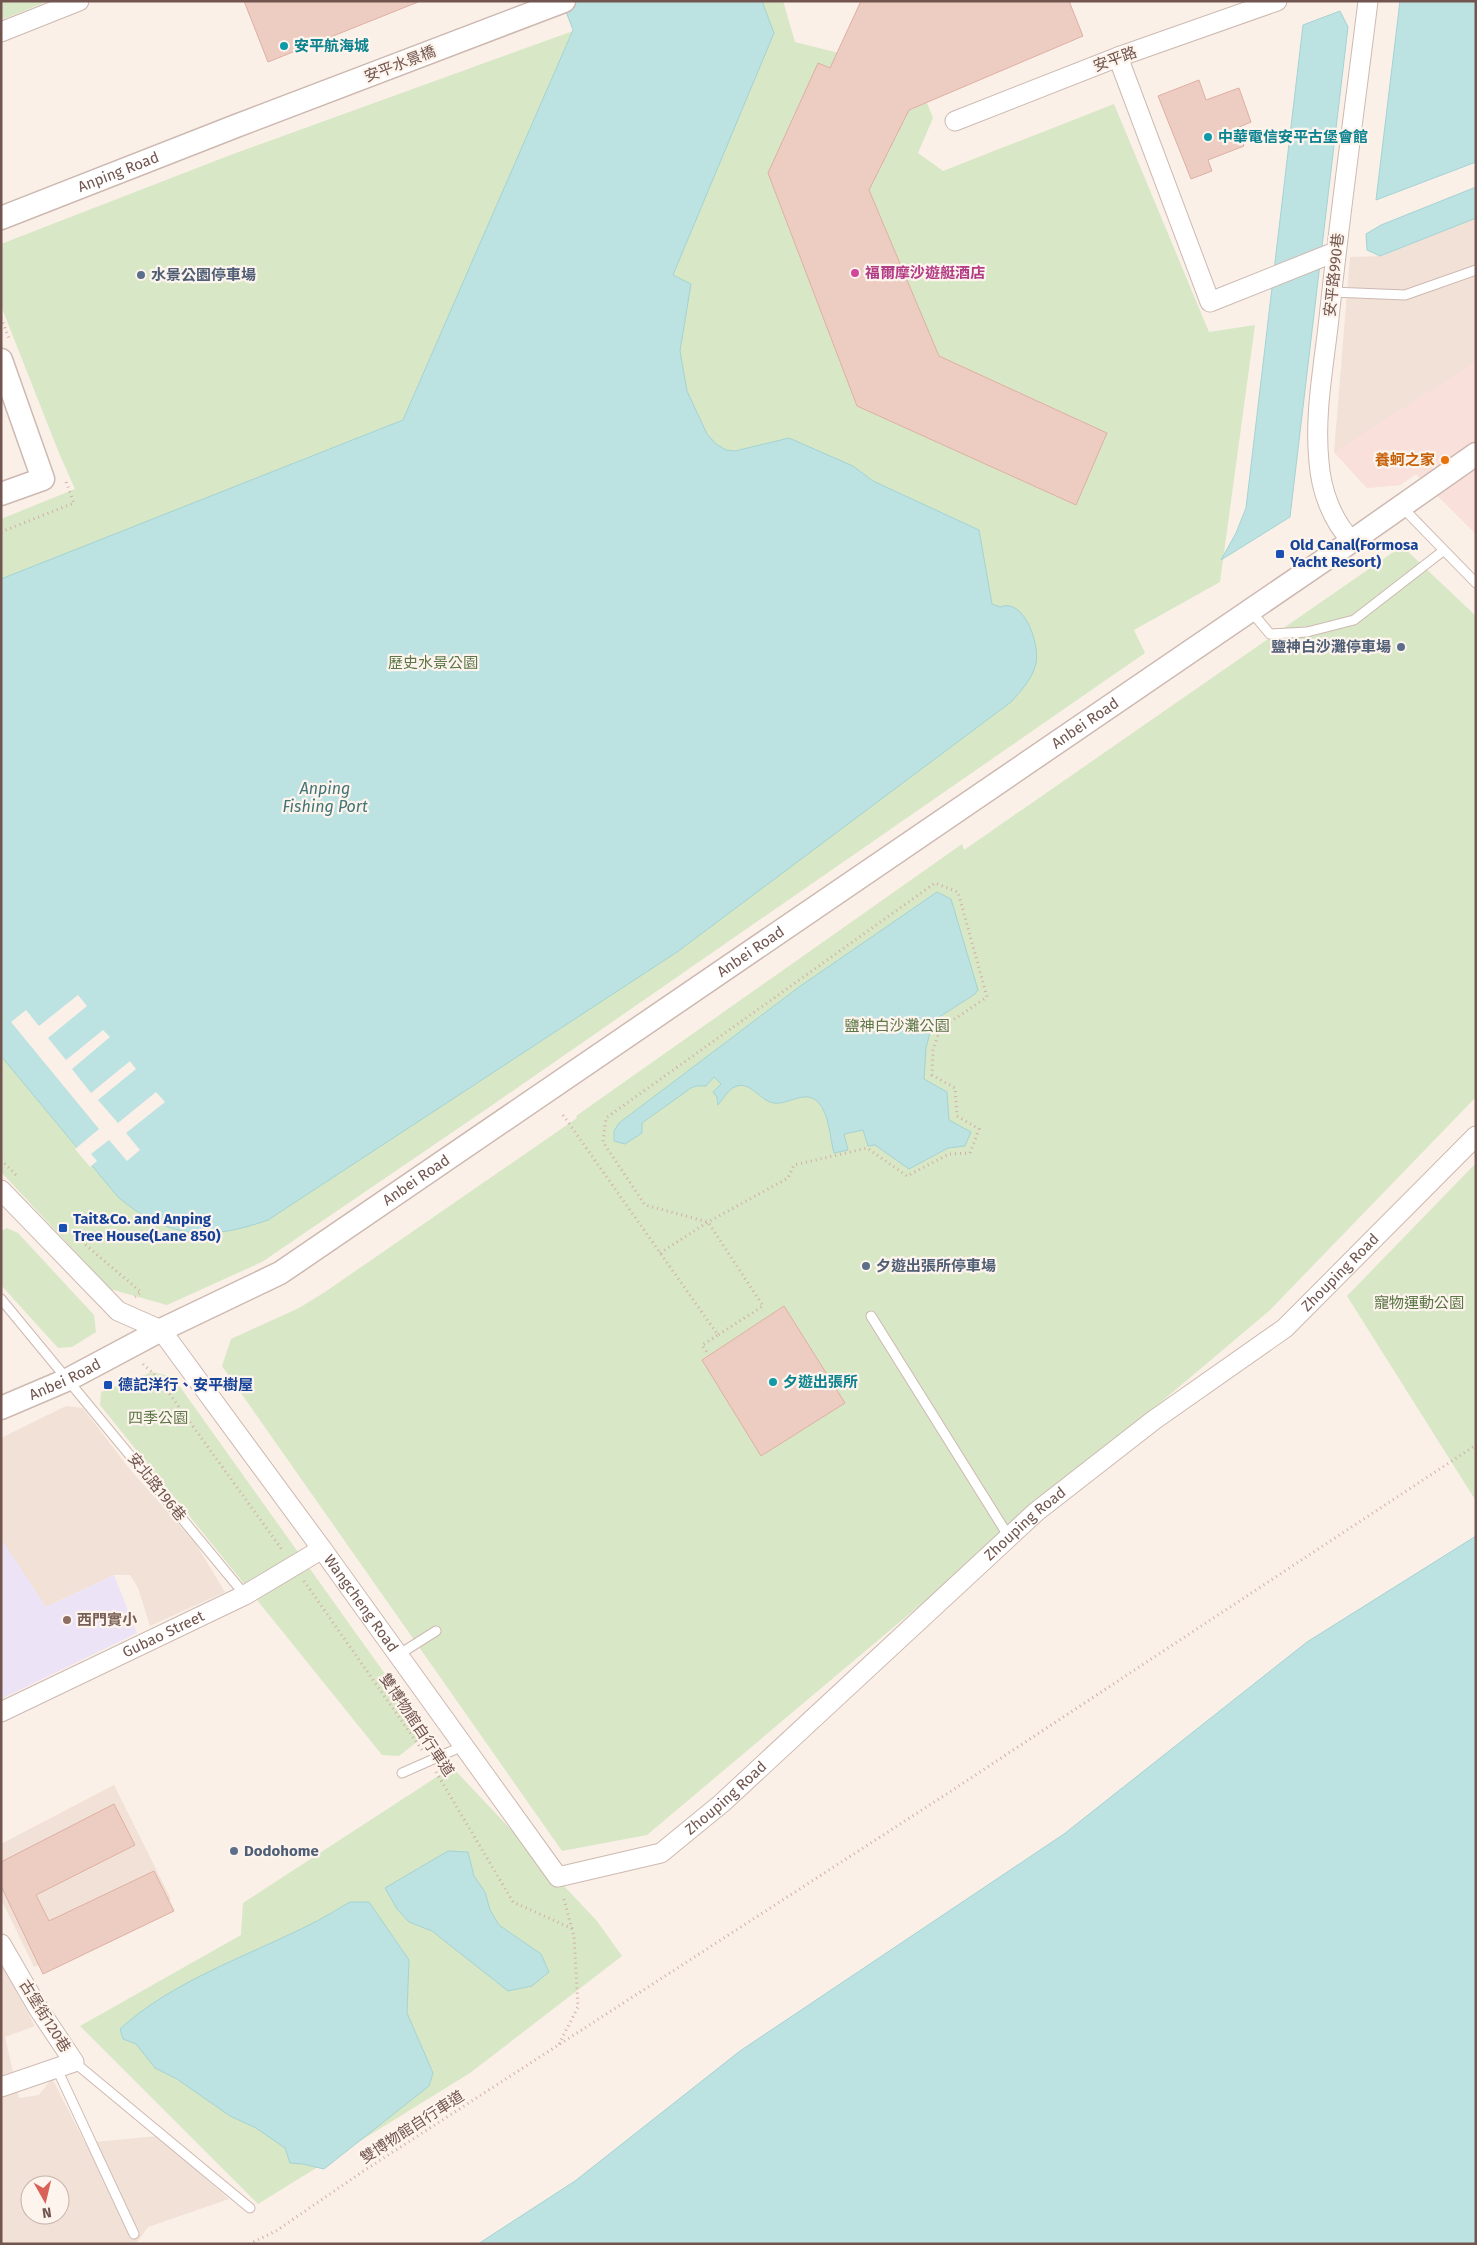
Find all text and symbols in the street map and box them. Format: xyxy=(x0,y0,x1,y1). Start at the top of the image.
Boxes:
place label: 安平航海城 xyxy=(294,37,369,55)
marker: 安平航海城 xyxy=(278,40,290,52)
street label: 安平水景橋 xyxy=(362,42,438,86)
street label: 安平路 xyxy=(1091,43,1139,75)
place label: 中華電信安平古堡會館 xyxy=(1218,128,1368,146)
marker: 中華電信安平古堡會館 xyxy=(1202,131,1214,143)
street label: Anping Road xyxy=(75,148,162,196)
street label: 安平路990巷 xyxy=(1321,232,1347,318)
place label: 福爾摩沙遊艇酒店 xyxy=(865,264,985,282)
place label: 水景公園停車場 xyxy=(151,266,256,284)
marker: 福爾摩沙遊艇酒店 xyxy=(849,267,861,279)
marker: 水景公園停車場 xyxy=(135,269,147,281)
place label: 養蚵之家 xyxy=(1375,451,1435,469)
marker: 養蚵之家 xyxy=(1439,454,1451,466)
place label: Old Canal(Formosa Yacht Resort) xyxy=(1289,536,1418,571)
marker: Old Canal(Formosa Yacht Resort) xyxy=(1274,548,1286,560)
place label: 鹽神白沙灘停車場 xyxy=(1271,638,1391,656)
marker: 鹽神白沙灘停車場 xyxy=(1395,641,1407,653)
park label: 歷史水景公園 xyxy=(388,654,478,672)
street label: Anbei Road xyxy=(1048,694,1122,752)
water label: Anping Fishing Port xyxy=(282,779,368,816)
street label: Anbei Road xyxy=(714,922,788,981)
park label: 鹽神白沙灘公園 xyxy=(844,1017,950,1035)
street label: Anbei Road xyxy=(379,1151,453,1209)
place label: Tait&Co. and Anping Tree House(Lane 850) xyxy=(73,1210,221,1245)
marker: Tait&Co. and Anping Tree House(Lane 850) xyxy=(57,1222,69,1234)
street label: Zhouping Road xyxy=(1298,1230,1383,1315)
place label: 夕遊出張所停車場 xyxy=(876,1257,996,1275)
marker: 夕遊出張所停車場 xyxy=(860,1260,872,1272)
park label: 寵物運動公園 xyxy=(1374,1294,1464,1312)
street label: Anbei Road xyxy=(26,1355,104,1404)
place label: 夕遊出張所 xyxy=(783,1373,858,1391)
place label: 德記洋行、安平樹屋 xyxy=(118,1376,253,1394)
marker: 夕遊出張所 xyxy=(767,1376,779,1388)
marker: 德記洋行、安平樹屋 xyxy=(102,1379,114,1391)
park label: 四季公園 xyxy=(128,1409,188,1427)
street label: 安北路196巷 xyxy=(124,1449,190,1525)
street label: Zhouping Road xyxy=(981,1483,1069,1564)
street label: Wangcheng Road xyxy=(320,1551,402,1656)
street label: Gubao Street xyxy=(119,1607,208,1661)
place label: 西門實小 xyxy=(77,1611,138,1629)
marker: 西門實小 xyxy=(61,1614,73,1626)
street label: 雙博物館自行車道 xyxy=(376,1670,458,1780)
street label: Zhouping Road xyxy=(681,1757,770,1839)
place label: Dodohome xyxy=(244,1842,319,1860)
marker: Dodohome xyxy=(228,1845,240,1857)
street label: 古堡街120巷 xyxy=(16,1976,74,2056)
street label: 雙博物館自行車道 xyxy=(357,2087,467,2167)
north arrow xyxy=(20,2175,70,2225)
text: N xyxy=(41,2203,53,2221)

